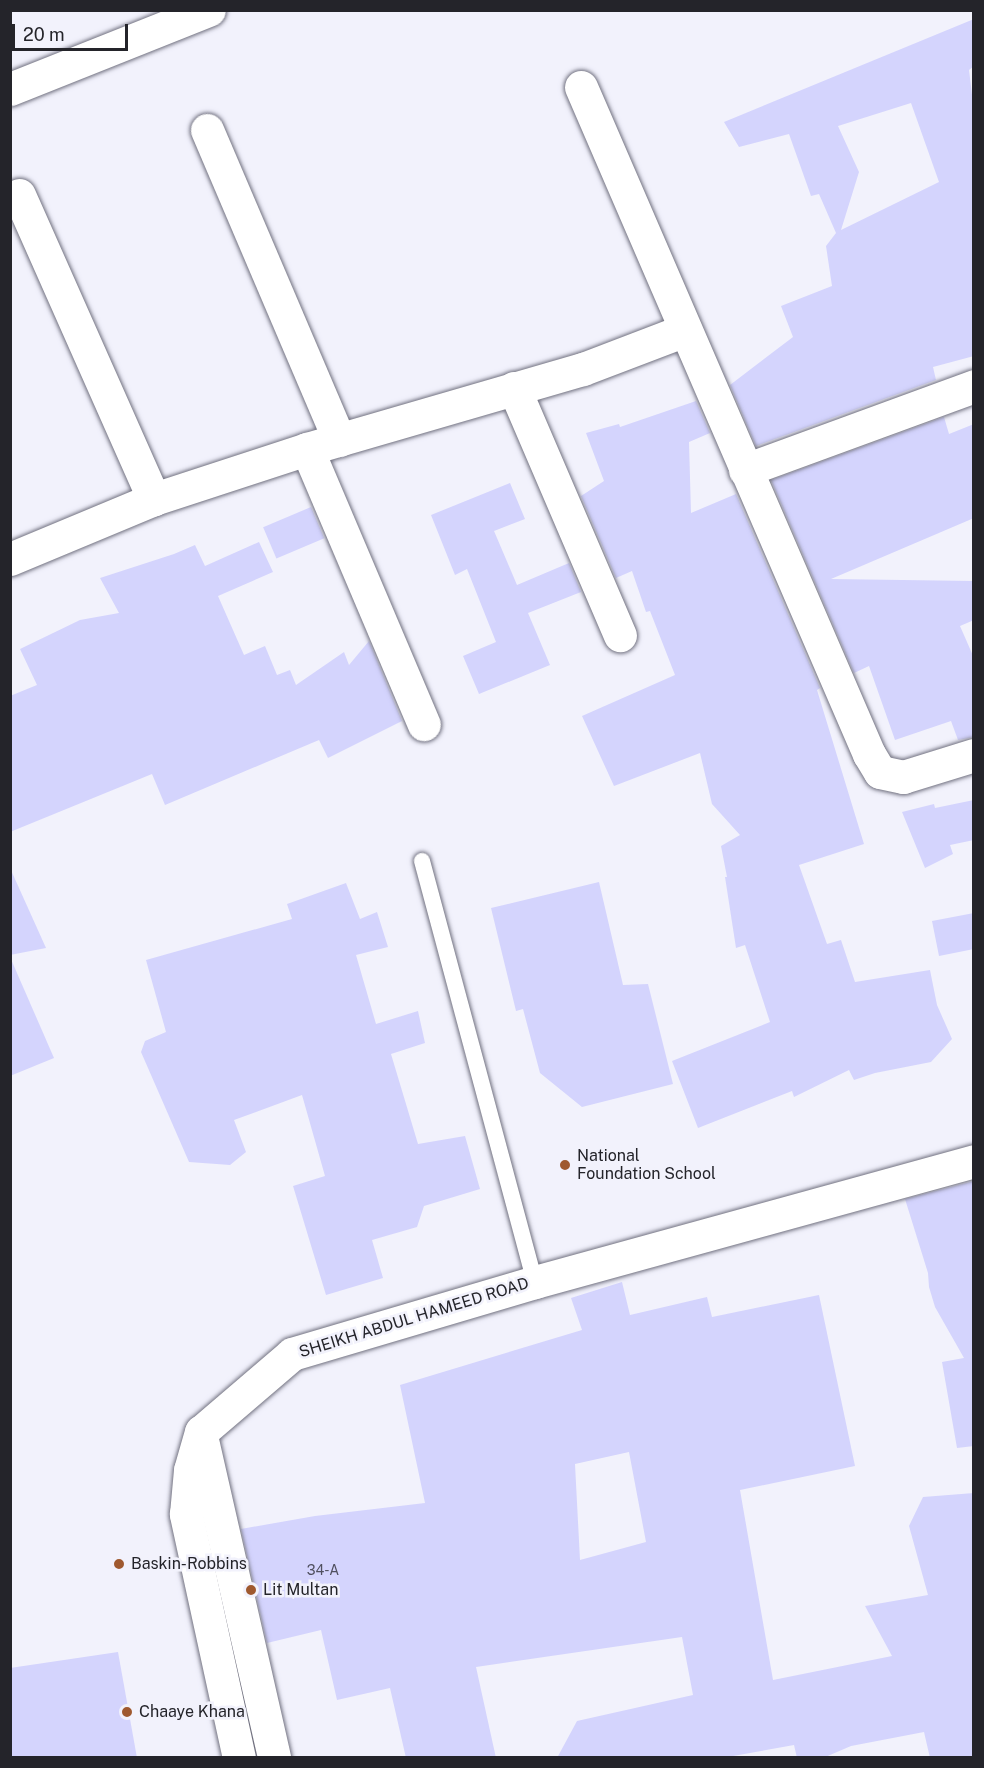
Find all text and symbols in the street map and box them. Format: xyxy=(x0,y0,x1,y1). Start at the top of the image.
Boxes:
scale bar xyxy=(15,12,130,50)
text: 20 m xyxy=(23,24,65,45)
place label: National Foundation School xyxy=(577,1146,716,1184)
marker: National Foundation School xyxy=(558,1158,572,1172)
street label: SHEIKH ABDUL HAMEED ROAD xyxy=(297,1274,531,1362)
place label: Baskin-Robbins xyxy=(131,1554,247,1574)
marker: Baskin-Robbins xyxy=(112,1557,126,1571)
house number: 34-A xyxy=(307,1562,339,1578)
place label: Lit Multan xyxy=(263,1580,338,1600)
marker: Lit Multan xyxy=(244,1583,258,1597)
place label: Chaaye Khana xyxy=(139,1702,245,1722)
marker: Chaaye Khana xyxy=(120,1705,134,1719)

